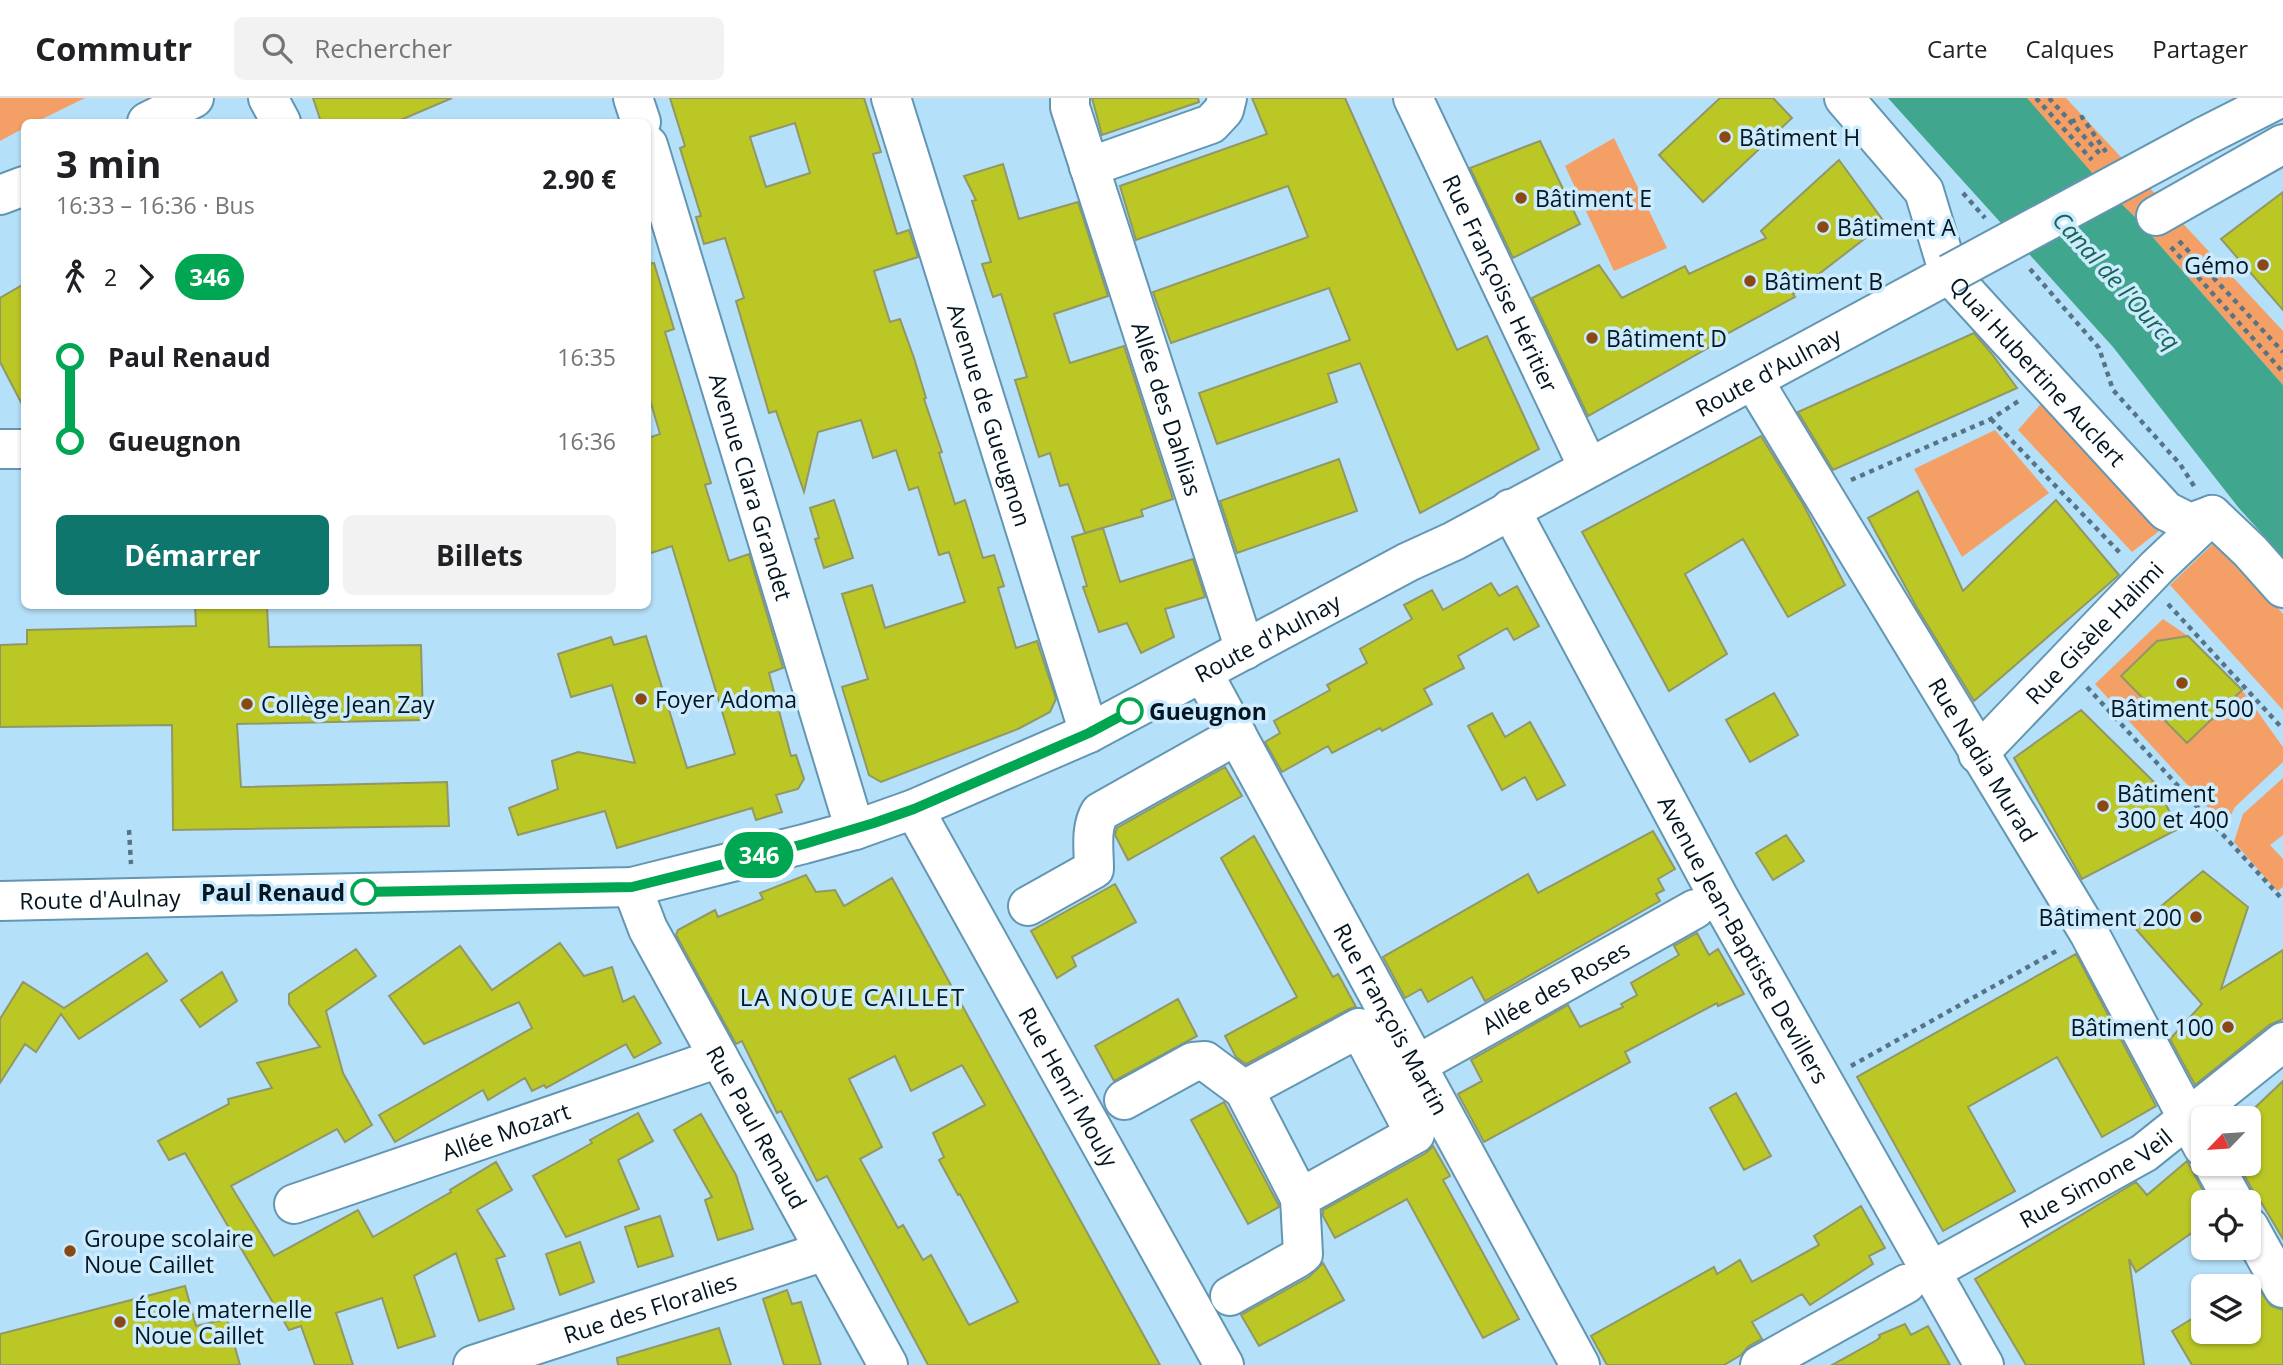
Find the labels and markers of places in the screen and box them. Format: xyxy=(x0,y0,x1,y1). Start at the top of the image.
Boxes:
place label: Bâtiment H xyxy=(1739,121,1860,153)
marker: Bâtiment H xyxy=(1717,129,1733,145)
place label: Bâtiment E xyxy=(1535,182,1652,214)
marker: Bâtiment E xyxy=(1513,190,1529,206)
place label: Bâtiment A xyxy=(1837,211,1956,243)
marker: Bâtiment A xyxy=(1815,219,1831,235)
place label: Gémo xyxy=(2184,249,2249,281)
marker: Gémo xyxy=(2255,257,2271,273)
place label: Bâtiment B xyxy=(1764,265,1883,297)
marker: Bâtiment B xyxy=(1742,273,1758,289)
place label: Bâtiment D xyxy=(1606,322,1727,354)
marker: Bâtiment D xyxy=(1584,330,1600,346)
marker: Bâtiment 500 xyxy=(2174,675,2190,691)
place label: Foyer Adoma xyxy=(655,683,797,715)
place label: Collège Jean Zay xyxy=(261,688,435,720)
marker: Foyer Adoma xyxy=(633,691,649,707)
place label: Bâtiment 500 xyxy=(2110,692,2254,724)
place label: Gueugnon xyxy=(1149,695,1267,727)
marker: Collège Jean Zay xyxy=(239,696,255,712)
marker: Gueugnon xyxy=(1117,698,1143,724)
place label: Bâtiment 300 et 400 xyxy=(2117,777,2229,835)
marker: Bâtiment 300 et 400 xyxy=(2095,798,2111,814)
place label: Paul Renaud xyxy=(201,876,345,908)
marker: Paul Renaud xyxy=(351,879,377,905)
place label: Bâtiment 200 xyxy=(2038,901,2182,933)
marker: Bâtiment 200 xyxy=(2188,909,2204,925)
place label: Bâtiment 100 xyxy=(2070,1011,2214,1043)
marker: Bâtiment 100 xyxy=(2220,1019,2236,1035)
place label: Groupe scolaire Noue Caillet xyxy=(84,1222,254,1280)
marker: Groupe scolaire Noue Caillet xyxy=(62,1243,78,1259)
place label: École maternelle Noue Caillet xyxy=(134,1293,312,1351)
marker: École maternelle Noue Caillet xyxy=(112,1314,128,1330)

